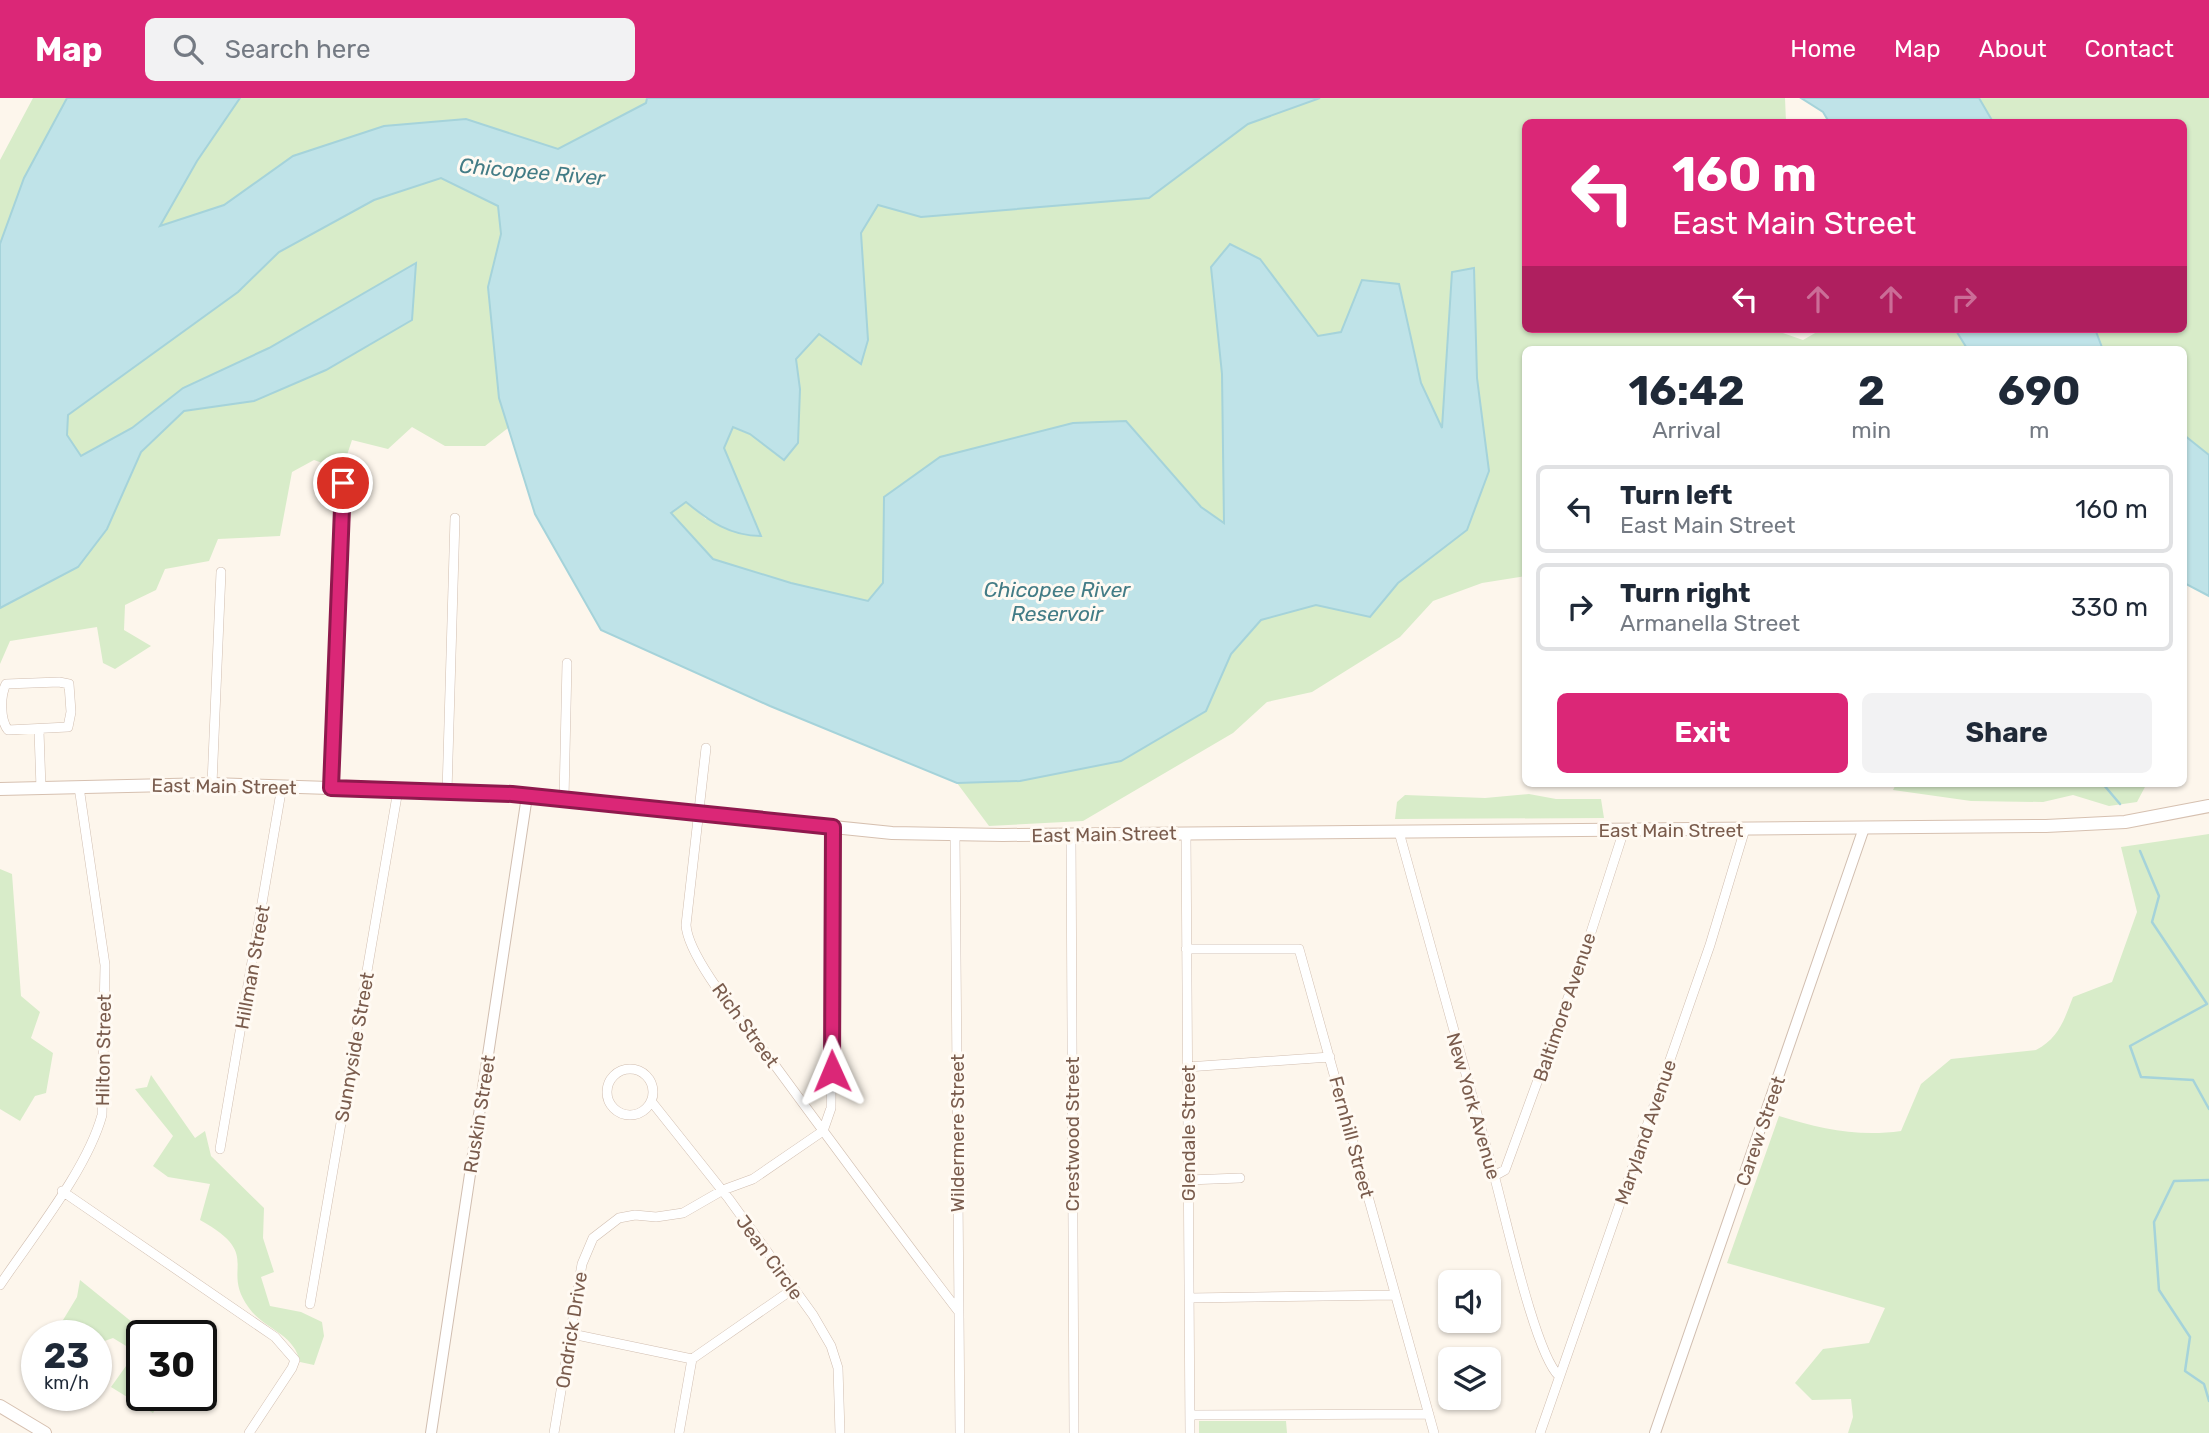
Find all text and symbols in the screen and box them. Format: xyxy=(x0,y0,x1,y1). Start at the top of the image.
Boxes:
search box xyxy=(145,18,635,81)
text: Map xyxy=(35,30,103,69)
icon: search xyxy=(169,30,207,68)
text: Search here xyxy=(225,34,370,65)
text: Home xyxy=(1790,35,1856,63)
text: Map xyxy=(1894,35,1941,63)
text: About xyxy=(1979,35,2047,63)
text: Contact xyxy=(2085,35,2174,63)
text: 160 m xyxy=(1672,145,1817,203)
icon: left xyxy=(1557,147,1648,238)
water label: Chicopee River xyxy=(458,153,607,190)
text: East Main Street xyxy=(1672,204,1916,242)
icon: left xyxy=(1726,280,1764,318)
icon: ahead xyxy=(1799,280,1837,318)
icon: ahead xyxy=(1872,280,1910,318)
icon: right xyxy=(1945,280,1983,318)
text: 16:42 xyxy=(1628,366,1745,416)
text: 2 xyxy=(1858,366,1885,416)
text: 690 xyxy=(1998,366,2081,416)
text: Arrival xyxy=(1652,416,1721,444)
text: min xyxy=(1851,416,1891,444)
text: m xyxy=(2029,416,2049,444)
pin xyxy=(313,453,373,513)
icon: arrive xyxy=(324,464,362,502)
text: Turn left xyxy=(1620,480,1732,511)
icon: left xyxy=(1561,490,1599,528)
text: 160 m xyxy=(2075,494,2148,525)
text: East Main Street xyxy=(1620,511,1796,539)
water label: Chicopee River Reservoir xyxy=(984,577,1131,626)
text: Turn right xyxy=(1620,578,1750,609)
icon: right xyxy=(1561,588,1599,626)
text: 330 m xyxy=(2071,592,2148,623)
text: Armanella Street xyxy=(1620,609,1800,637)
button: Exit xyxy=(1557,693,1848,773)
button: Share xyxy=(1862,693,2152,773)
street label: East Main Street xyxy=(151,774,297,799)
street label: East Main Street xyxy=(1598,819,1744,842)
street label: East Main Street xyxy=(1031,822,1177,847)
street label: Hillman Street xyxy=(230,903,275,1031)
street label: Baltimore Avenue xyxy=(1528,930,1601,1085)
street label: Sunnyside Street xyxy=(330,970,379,1124)
street label: Rich Street xyxy=(707,979,784,1072)
street label: Hilton Street xyxy=(91,993,116,1106)
street label: New York Avenue xyxy=(1442,1030,1505,1182)
position arrow xyxy=(795,1034,869,1108)
street label: Ruskin Street xyxy=(459,1053,500,1175)
street label: Wildermere Street xyxy=(946,1053,969,1212)
street label: Crestwood Street xyxy=(1061,1056,1084,1212)
street label: Maryland Avenue xyxy=(1610,1057,1681,1208)
street label: Glendale Street xyxy=(1177,1064,1200,1201)
street label: Carew Street xyxy=(1731,1073,1790,1189)
street label: Fernhill Street xyxy=(1324,1074,1379,1201)
street label: Jean Circle xyxy=(731,1210,808,1304)
street label: Ondrick Drive xyxy=(551,1270,592,1390)
map controls xyxy=(1438,1270,1501,1410)
button: sound xyxy=(1438,1270,1501,1333)
speed limit sign: 30 xyxy=(126,1320,217,1411)
text: 23 xyxy=(44,1335,89,1377)
button: layers xyxy=(1438,1347,1501,1410)
text: km/h xyxy=(44,1372,89,1394)

